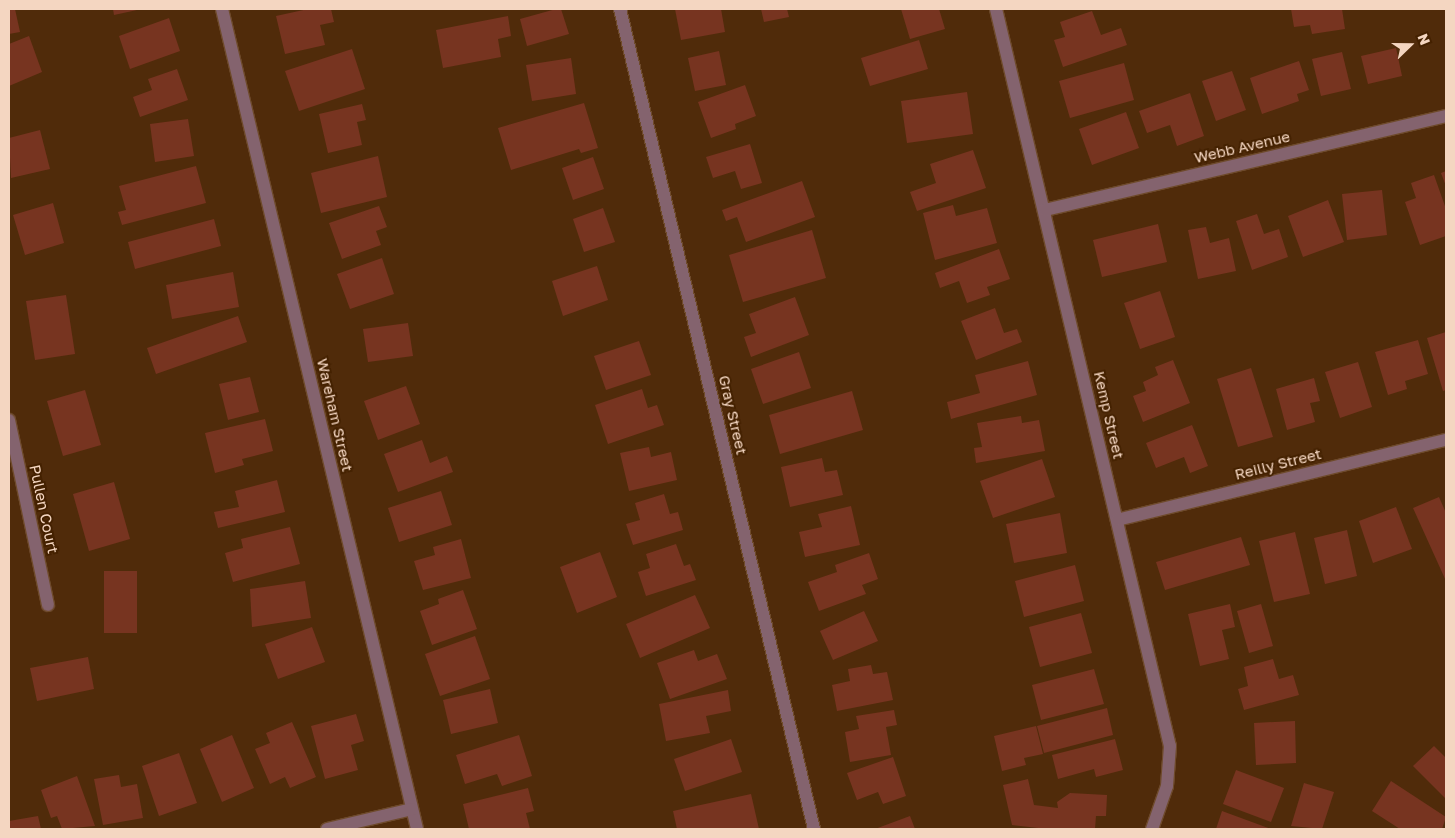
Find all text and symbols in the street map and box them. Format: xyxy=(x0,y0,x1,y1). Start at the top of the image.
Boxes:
north arrow xyxy=(1385,20,1435,70)
text: N xyxy=(1414,31,1434,47)
street label: Webb Avenue xyxy=(1192,127,1292,167)
street label: Wareham Street xyxy=(313,357,357,473)
street label: Kemp Street xyxy=(1090,369,1128,461)
street label: Gray Street xyxy=(715,374,751,456)
street label: Reilly Street xyxy=(1233,445,1323,483)
street label: Pullen Court xyxy=(26,463,62,555)

